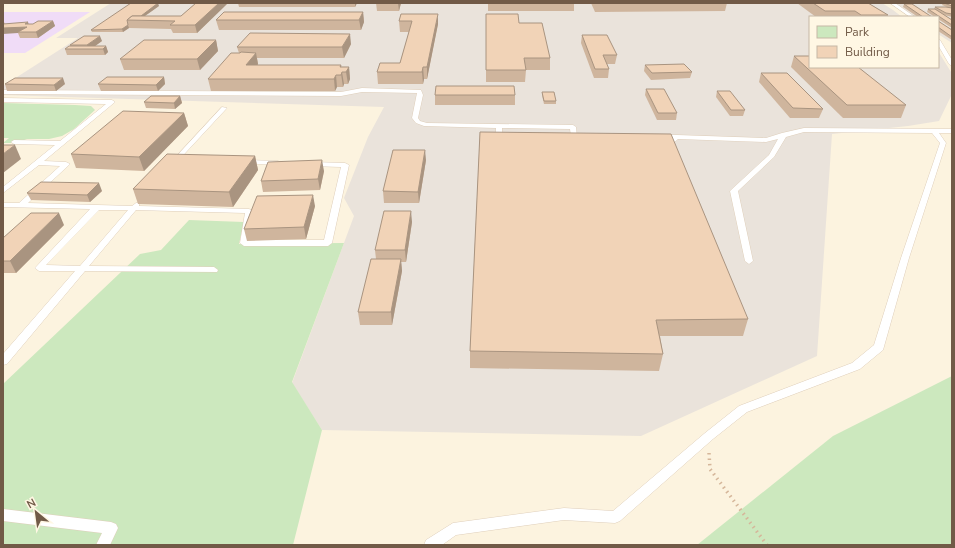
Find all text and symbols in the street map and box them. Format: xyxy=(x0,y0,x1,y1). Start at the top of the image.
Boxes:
legend xyxy=(809,16,939,68)
text: Park xyxy=(845,24,870,40)
text: Building xyxy=(845,44,890,60)
north arrow xyxy=(16,492,56,532)
text: N xyxy=(24,495,39,512)

